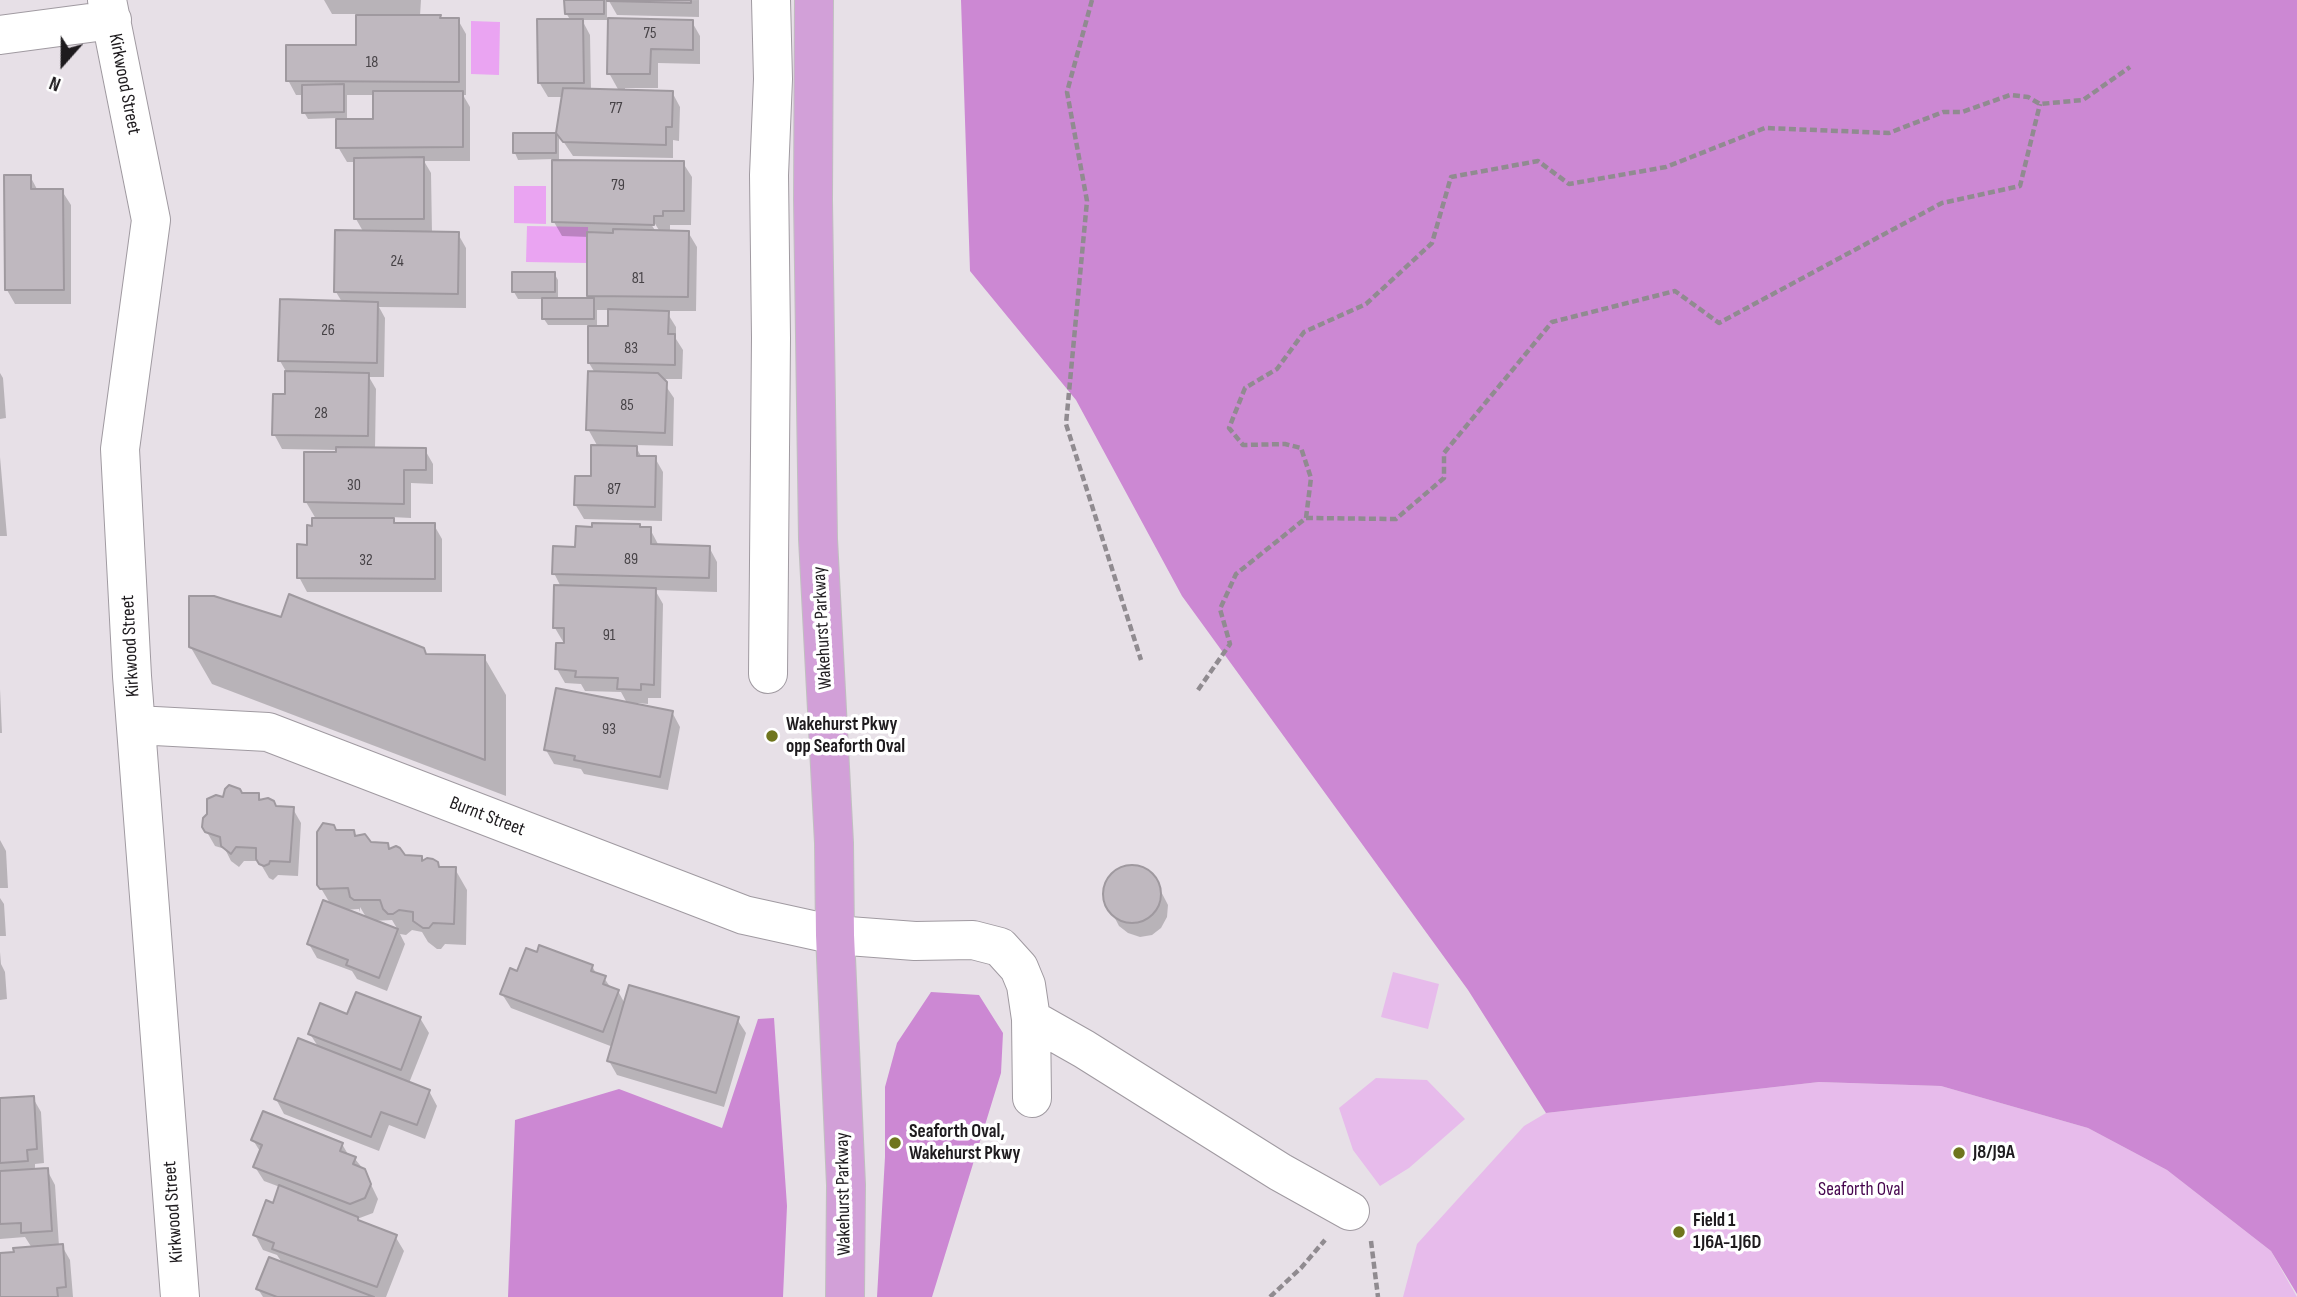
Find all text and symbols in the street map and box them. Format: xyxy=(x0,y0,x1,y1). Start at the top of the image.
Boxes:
house number: 75 xyxy=(644,24,656,44)
north arrow xyxy=(28,28,98,98)
street label: Kirkwood Street xyxy=(103,32,145,136)
house number: 18 xyxy=(366,53,378,73)
text: N xyxy=(46,71,64,96)
house number: 77 xyxy=(610,99,622,119)
house number: 79 xyxy=(611,176,625,196)
house number: 24 xyxy=(390,252,404,272)
house number: 81 xyxy=(632,269,644,289)
house number: 26 xyxy=(321,321,335,341)
house number: 83 xyxy=(624,339,638,359)
house number: 85 xyxy=(620,396,634,416)
house number: 28 xyxy=(314,404,328,424)
house number: 30 xyxy=(347,476,361,496)
house number: 87 xyxy=(607,480,621,500)
house number: 89 xyxy=(624,550,638,570)
house number: 32 xyxy=(359,551,373,571)
street label: Wakehurst Parkway xyxy=(808,566,838,690)
street label: Kirkwood Street xyxy=(117,594,145,698)
house number: 91 xyxy=(603,626,615,646)
place label: Wakehurst Pkwy opp Seaforth Oval xyxy=(786,714,905,758)
house number: 93 xyxy=(602,720,616,740)
marker: Wakehurst Pkwy opp Seaforth Oval xyxy=(764,728,780,744)
street label: Burnt Street xyxy=(446,792,528,842)
place label: Seaforth Oval, Wakehurst Pkwy xyxy=(909,1121,1020,1165)
street label: Wakehurst Parkway xyxy=(832,1132,856,1256)
marker: Seaforth Oval, Wakehurst Pkwy xyxy=(887,1135,903,1151)
place label: J8/J9A xyxy=(1973,1142,2015,1164)
marker: J8/J9A xyxy=(1951,1145,1967,1161)
street label: Kirkwood Street xyxy=(159,1160,189,1264)
park label: Seaforth Oval xyxy=(1818,1179,1904,1201)
place label: Field 1 1J6A-1J6D xyxy=(1693,1210,1761,1254)
marker: Field 1 1J6A-1J6D xyxy=(1671,1224,1687,1240)

